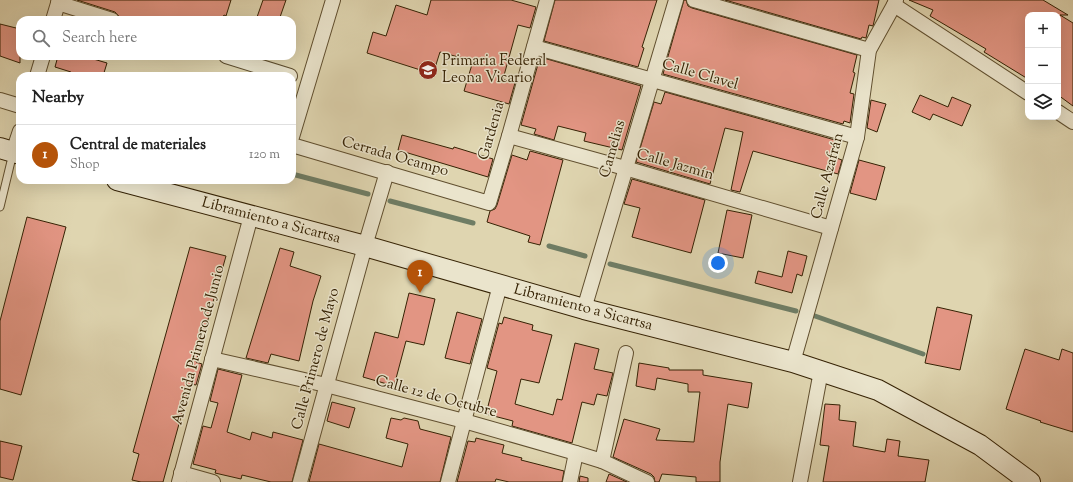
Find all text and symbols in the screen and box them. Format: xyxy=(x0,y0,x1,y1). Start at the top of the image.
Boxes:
map controls xyxy=(1025,12,1061,120)
button: + xyxy=(1025,12,1061,48)
search box xyxy=(16,16,296,60)
icon: search xyxy=(30,27,52,49)
text: Search here xyxy=(62,28,137,49)
button: − xyxy=(1025,48,1061,84)
place label: Primaria Federal Leona Vicario xyxy=(442,51,546,89)
street label: Calle Clavel xyxy=(659,54,741,96)
school or university icon: Primaria Federal Leona Vicario xyxy=(417,59,439,81)
button: layers xyxy=(1025,84,1061,120)
text: Nearby xyxy=(32,86,84,110)
street label: Gardenia xyxy=(474,99,510,163)
street label: Camelias xyxy=(595,118,631,180)
street label: Calle Azafrán xyxy=(806,130,850,221)
street label: Cerrada Ocampo xyxy=(339,132,451,182)
text: Central de materiales xyxy=(70,135,206,156)
street label: Calle Jazmín xyxy=(634,144,716,186)
text: 1 xyxy=(43,146,47,164)
text: 120 m xyxy=(249,146,280,164)
text: Shop xyxy=(70,156,99,174)
street label: Libramiento a Sicartsa xyxy=(199,192,343,250)
your location xyxy=(708,253,728,273)
pin: 1 xyxy=(407,260,433,293)
street label: Avenida Primero de Junio xyxy=(168,263,230,427)
street label: Libramiento a Sicartsa xyxy=(511,279,655,337)
street label: Calle Primero de Mayo xyxy=(287,286,345,432)
street label: Calle 12 de Octubre xyxy=(373,371,499,423)

